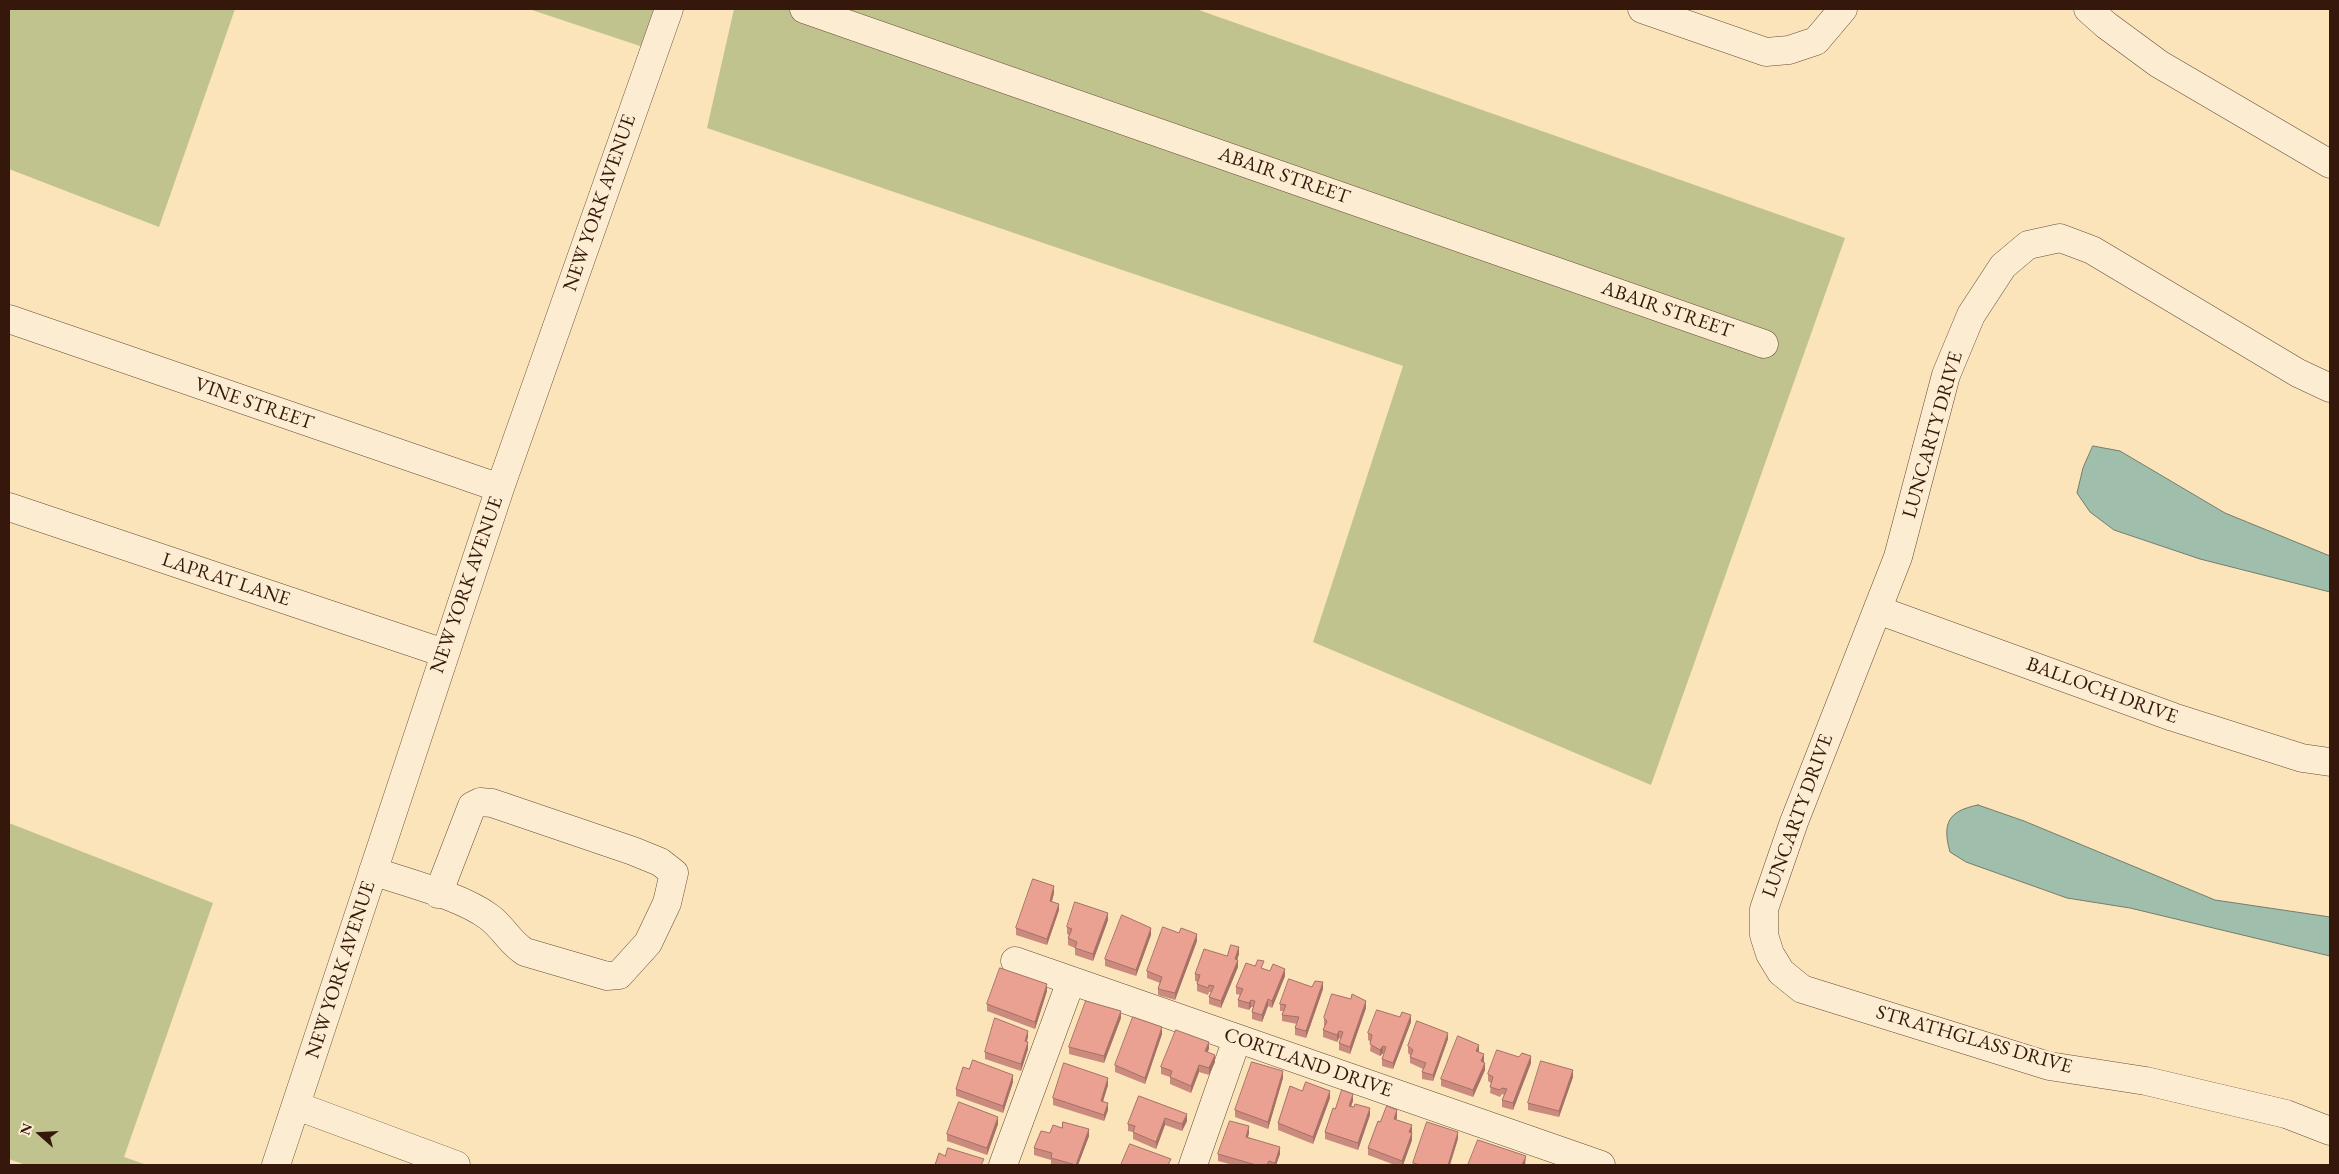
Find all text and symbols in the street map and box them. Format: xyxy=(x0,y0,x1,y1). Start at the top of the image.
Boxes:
street label: NEW YORK AVENUE xyxy=(558,111,642,295)
street label: ABAIR STREET xyxy=(1215,142,1353,210)
street label: ABAIR STREET xyxy=(1598,276,1736,344)
street label: LUNCARTY DRIVE xyxy=(1898,349,1968,521)
street label: VINE STREET xyxy=(191,372,317,436)
street label: NEW YORK AVENUE xyxy=(425,493,509,677)
street label: LAPRAT LANE xyxy=(159,548,293,612)
street label: BALLOCH DRIVE xyxy=(2023,652,2181,730)
street label: LUNCARTY DRIVE xyxy=(1757,731,1839,901)
street label: NEW YORK AVENUE xyxy=(301,878,381,1062)
street label: STRATHGLASS DRIVE xyxy=(1873,1001,2075,1079)
street label: CORTLAND DRIVE xyxy=(1221,1023,1395,1103)
north arrow xyxy=(15,1109,65,1159)
text: N xyxy=(15,1121,36,1137)

